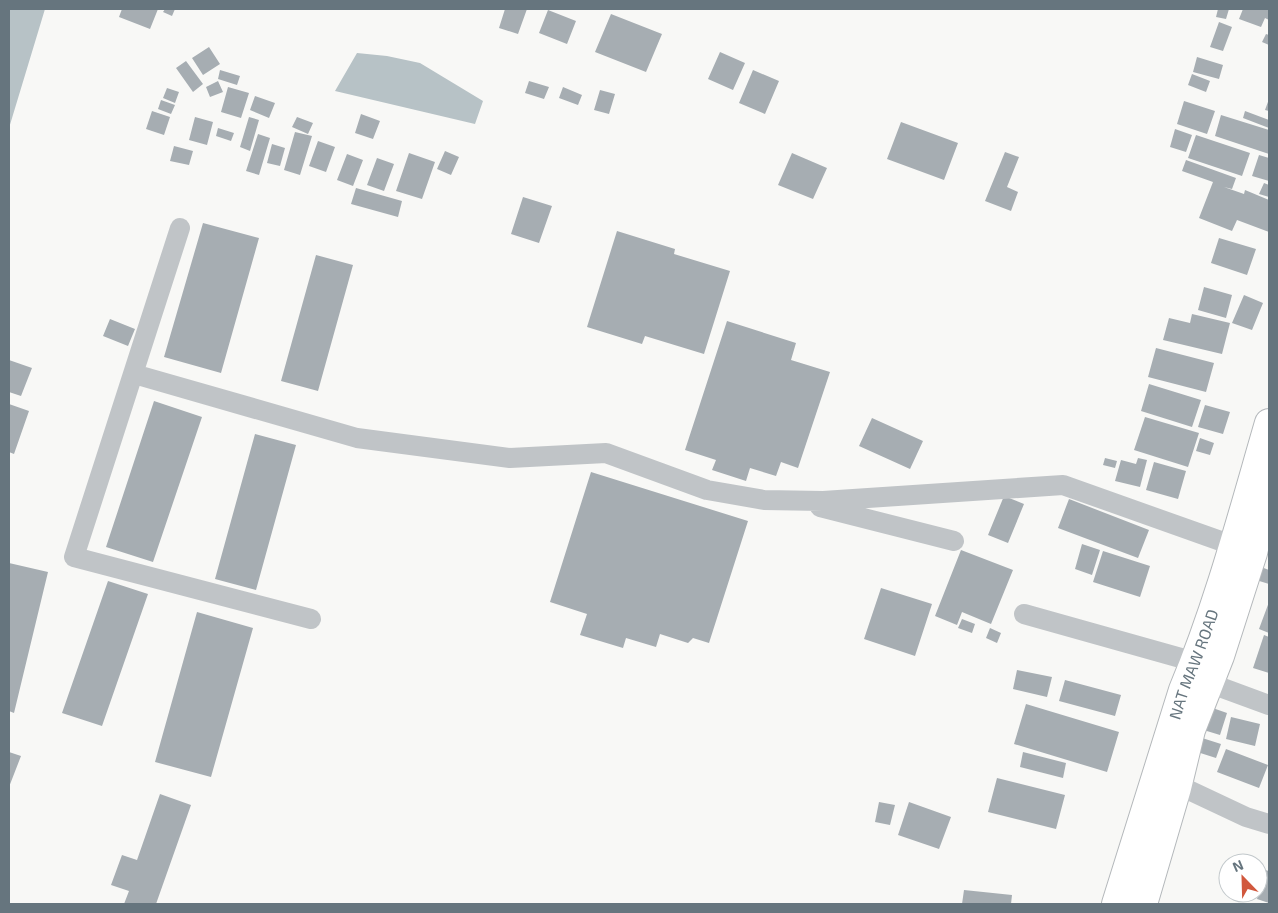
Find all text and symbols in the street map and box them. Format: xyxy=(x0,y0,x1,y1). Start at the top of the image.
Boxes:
street label: NAT MAW ROAD xyxy=(1164,606,1222,722)
north arrow xyxy=(1218,853,1268,903)
text: N xyxy=(1230,856,1246,875)

